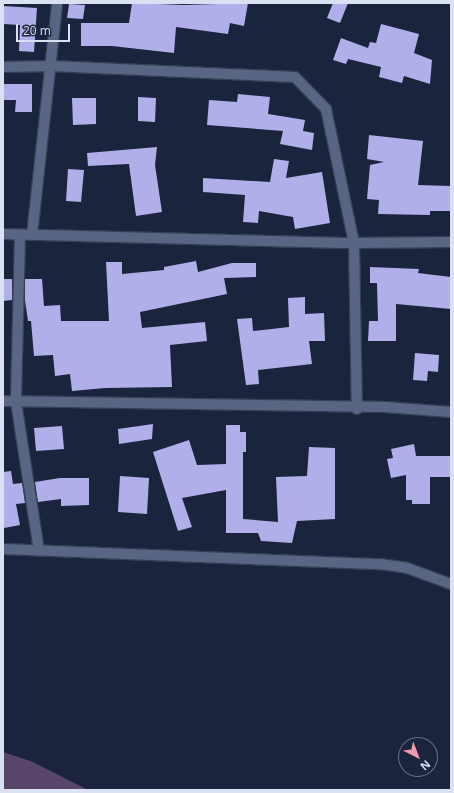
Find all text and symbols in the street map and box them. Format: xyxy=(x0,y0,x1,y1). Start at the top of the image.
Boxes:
scale bar xyxy=(18,16,72,42)
text: 20 m xyxy=(23,22,51,39)
north arrow xyxy=(398,737,438,777)
text: N xyxy=(417,757,434,774)

